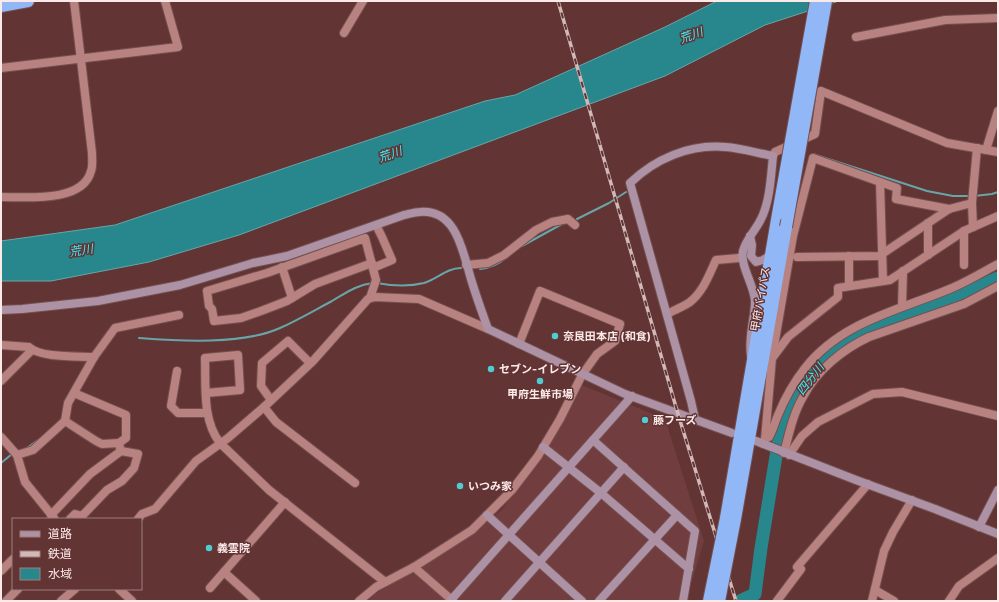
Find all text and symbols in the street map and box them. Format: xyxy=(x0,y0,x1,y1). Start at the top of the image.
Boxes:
water label: 荒川 xyxy=(677,23,707,46)
water label: 荒川 xyxy=(376,142,406,165)
water label: 荒川 xyxy=(68,240,96,259)
street label: 甲府バイパス xyxy=(747,265,773,333)
place label: 奈良田本店 (和食) xyxy=(563,329,651,343)
marker: 奈良田本店 (和食) xyxy=(550,331,560,341)
water label: 四分川 xyxy=(793,359,828,398)
place label: セブン-イレブン xyxy=(499,362,581,376)
marker: セブン-イレブン xyxy=(486,364,496,374)
marker: 甲府生鮮市場 xyxy=(535,376,545,386)
place label: 甲府生鮮市場 xyxy=(507,387,573,401)
place label: 藤フーズ xyxy=(653,413,696,427)
marker: 藤フーズ xyxy=(640,415,650,425)
place label: いつみ家 xyxy=(468,479,512,493)
marker: いつみ家 xyxy=(455,481,465,491)
legend xyxy=(12,518,142,590)
text: 道路 xyxy=(48,526,72,541)
place label: 義雲院 xyxy=(217,541,250,555)
marker: 義雲院 xyxy=(204,543,214,553)
text: 鉄道 xyxy=(48,546,72,561)
text: 水域 xyxy=(48,566,72,581)

